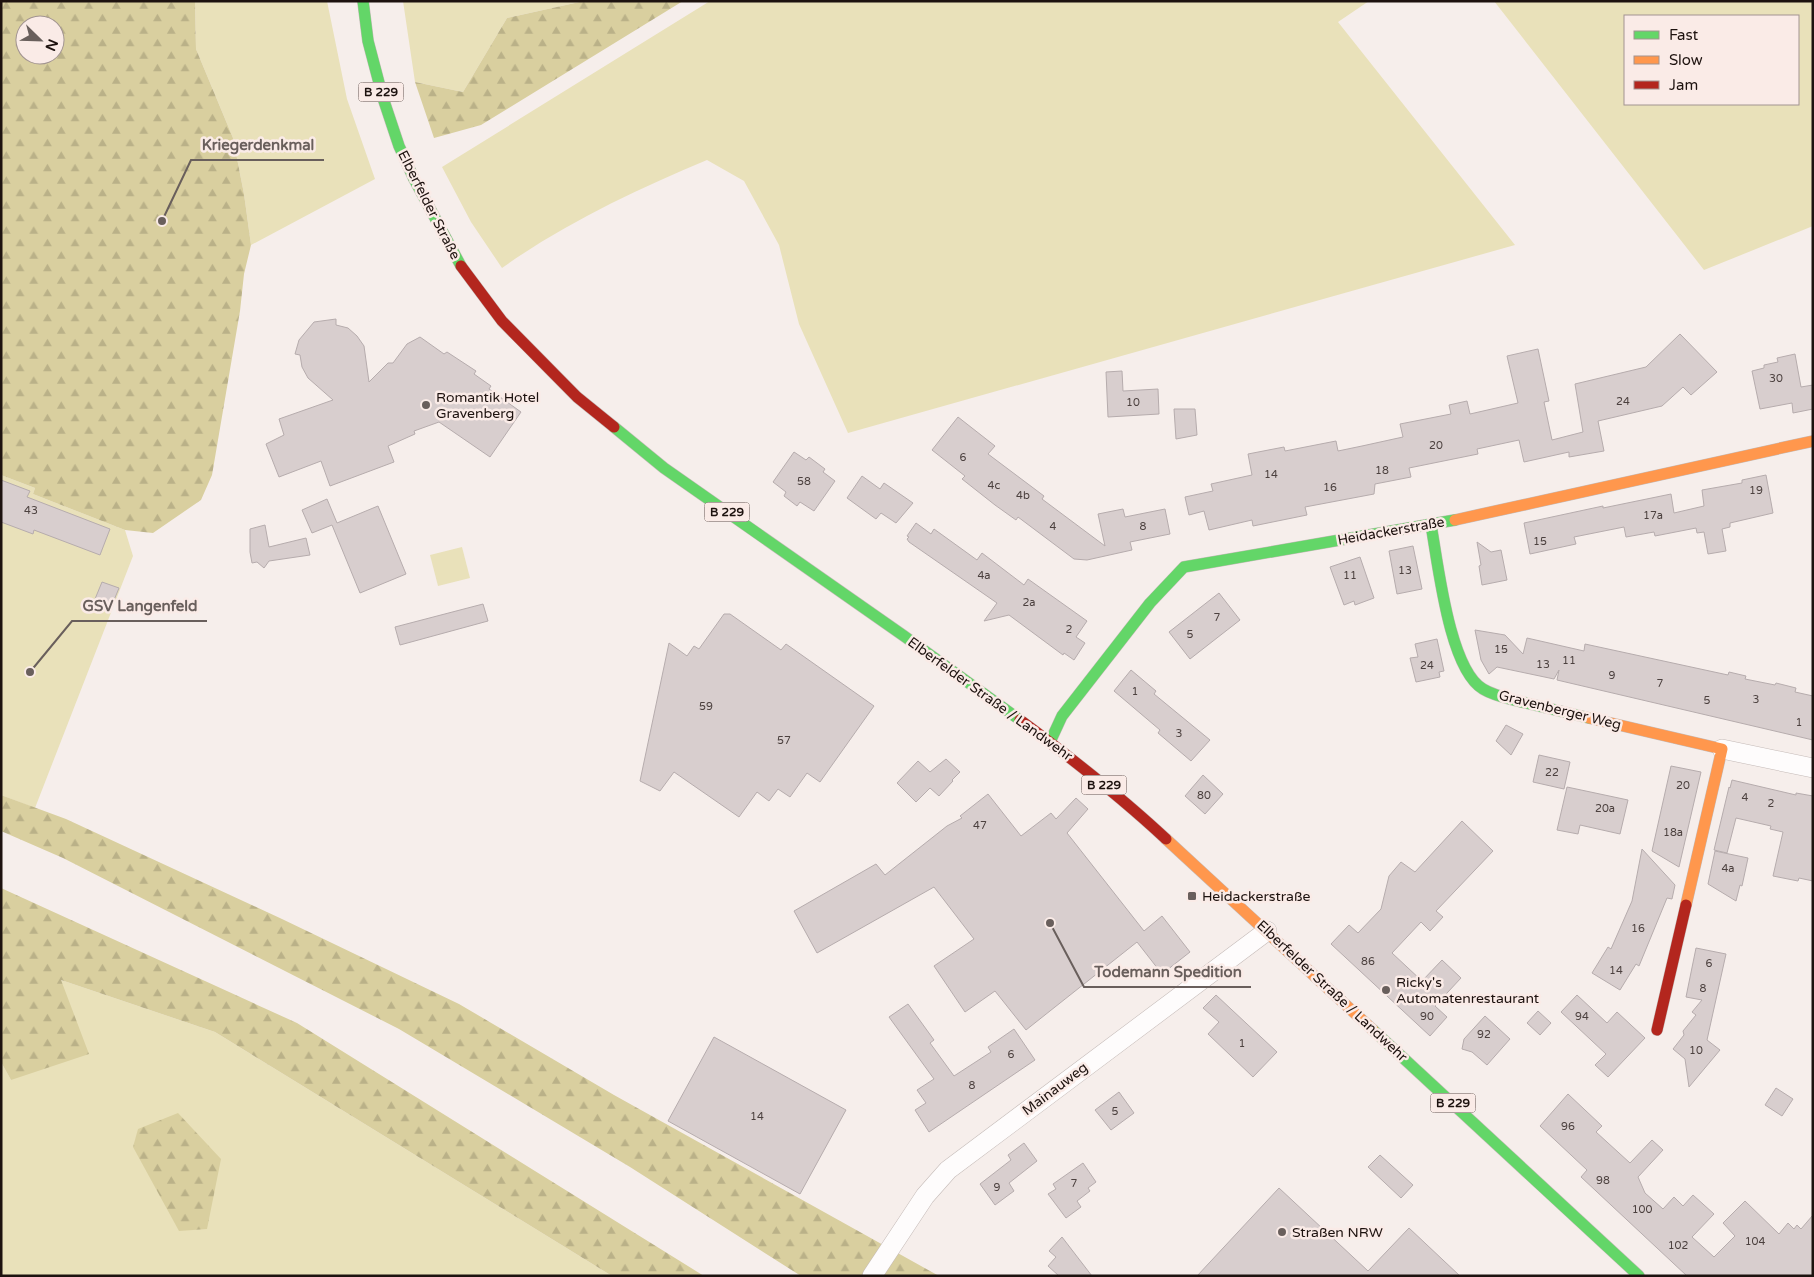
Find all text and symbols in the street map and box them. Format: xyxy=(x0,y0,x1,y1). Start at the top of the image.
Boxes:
north arrow xyxy=(15,15,65,65)
legend xyxy=(1624,15,1799,105)
text: Fast xyxy=(1669,26,1699,44)
text: N xyxy=(41,36,62,53)
text: Slow xyxy=(1669,51,1703,69)
text: Jam xyxy=(1669,76,1698,94)
road number: B 229 xyxy=(358,82,404,101)
callout: Kriegerdenkmal xyxy=(191,130,324,160)
text: Kriegerdenkmal xyxy=(202,136,314,155)
street label: Elberfelder Straße xyxy=(394,148,464,262)
house number: 30 xyxy=(1769,372,1783,385)
place label: Romantik Hotel Gravenberg xyxy=(436,389,539,422)
house number: 24 xyxy=(1616,395,1630,408)
house number: 10 xyxy=(1126,396,1140,409)
marker: Romantik Hotel Gravenberg xyxy=(420,399,432,411)
house number: 20 xyxy=(1429,439,1443,452)
house number: 6 xyxy=(960,451,967,464)
house number: 18 xyxy=(1375,464,1389,477)
house number: 14 xyxy=(1264,468,1278,481)
house number: 58 xyxy=(797,475,811,488)
house number: 4c xyxy=(988,479,1001,492)
house number: 16 xyxy=(1323,481,1337,494)
house number: 19 xyxy=(1749,484,1763,497)
house number: 4b xyxy=(1016,489,1030,502)
road number: B 229 xyxy=(704,502,750,522)
house number: 43 xyxy=(24,504,38,517)
house number: 17a xyxy=(1643,509,1663,522)
street label: Heidackerstraße xyxy=(1336,513,1446,549)
house number: 4 xyxy=(1050,520,1057,533)
house number: 8 xyxy=(1140,520,1147,533)
house number: 15 xyxy=(1533,535,1547,548)
house number: 13 xyxy=(1398,564,1412,577)
house number: 4a xyxy=(977,569,991,582)
house number: 11 xyxy=(1343,569,1357,582)
callout: GSV Langenfeld xyxy=(72,591,207,621)
house number: 2a xyxy=(1022,596,1036,609)
text: GSV Langenfeld xyxy=(83,597,197,616)
house number: 7 xyxy=(1214,611,1221,624)
house number: 2 xyxy=(1066,623,1073,636)
house number: 5 xyxy=(1187,628,1194,641)
street label: Elberfelder Straße / Landwehr xyxy=(904,633,1076,765)
house number: 15 xyxy=(1494,643,1508,656)
house number: 11 xyxy=(1562,654,1576,667)
house number: 13 xyxy=(1536,658,1550,671)
house number: 24 xyxy=(1420,659,1434,672)
house number: 9 xyxy=(1609,669,1616,682)
house number: 7 xyxy=(1657,677,1664,690)
house number: 1 xyxy=(1132,685,1138,698)
street label: Gravenberger Weg xyxy=(1497,687,1623,733)
house number: 3 xyxy=(1753,693,1760,706)
house number: 5 xyxy=(1704,694,1711,707)
house number: 59 xyxy=(699,700,713,713)
house number: 1 xyxy=(1796,716,1802,729)
house number: 3 xyxy=(1176,727,1183,740)
house number: 57 xyxy=(777,734,791,747)
house number: 22 xyxy=(1545,766,1559,779)
road number: B 229 xyxy=(1082,776,1126,794)
house number: 20 xyxy=(1676,779,1690,792)
house number: 80 xyxy=(1197,789,1211,802)
house number: 4 xyxy=(1742,791,1749,804)
house number: 2 xyxy=(1768,797,1775,810)
house number: 20a xyxy=(1595,802,1615,815)
house number: 47 xyxy=(973,819,987,832)
house number: 18a xyxy=(1663,826,1683,839)
house number: 4a xyxy=(1721,862,1735,875)
place label: Heidackerstraße xyxy=(1202,888,1310,905)
marker: Heidackerstraße xyxy=(1186,890,1198,902)
street label: Elberfelder Straße / Landwehr xyxy=(1253,917,1411,1066)
house number: 16 xyxy=(1631,922,1645,935)
house number: 86 xyxy=(1361,955,1375,968)
callout: Todemann Spedition xyxy=(1084,957,1251,987)
house number: 6 xyxy=(1706,957,1713,970)
text: Todemann Spedition xyxy=(1093,963,1242,982)
house number: 14 xyxy=(1609,964,1623,977)
place label: Ricky's Automatenrestaurant xyxy=(1396,974,1540,1007)
house number: 8 xyxy=(1700,982,1707,995)
marker: Ricky's Automatenrestaurant xyxy=(1380,984,1392,996)
house number: 90 xyxy=(1420,1010,1434,1023)
house number: 94 xyxy=(1575,1010,1589,1023)
house number: 92 xyxy=(1477,1028,1491,1041)
house number: 1 xyxy=(1239,1037,1245,1050)
house number: 10 xyxy=(1689,1044,1703,1057)
house number: 6 xyxy=(1008,1048,1015,1061)
street label: Mainauweg xyxy=(1019,1059,1091,1119)
house number: 8 xyxy=(969,1079,976,1092)
road number: B 229 xyxy=(1430,1094,1476,1112)
house number: 5 xyxy=(1112,1105,1119,1118)
house number: 14 xyxy=(750,1110,764,1123)
house number: 96 xyxy=(1561,1120,1575,1133)
house number: 98 xyxy=(1596,1174,1610,1187)
house number: 7 xyxy=(1071,1177,1078,1190)
house number: 9 xyxy=(994,1181,1001,1194)
house number: 100 xyxy=(1632,1203,1652,1216)
place label: Straßen NRW xyxy=(1292,1224,1383,1241)
marker: Straßen NRW xyxy=(1276,1226,1288,1238)
house number: 104 xyxy=(1745,1235,1765,1248)
house number: 102 xyxy=(1668,1239,1688,1252)

